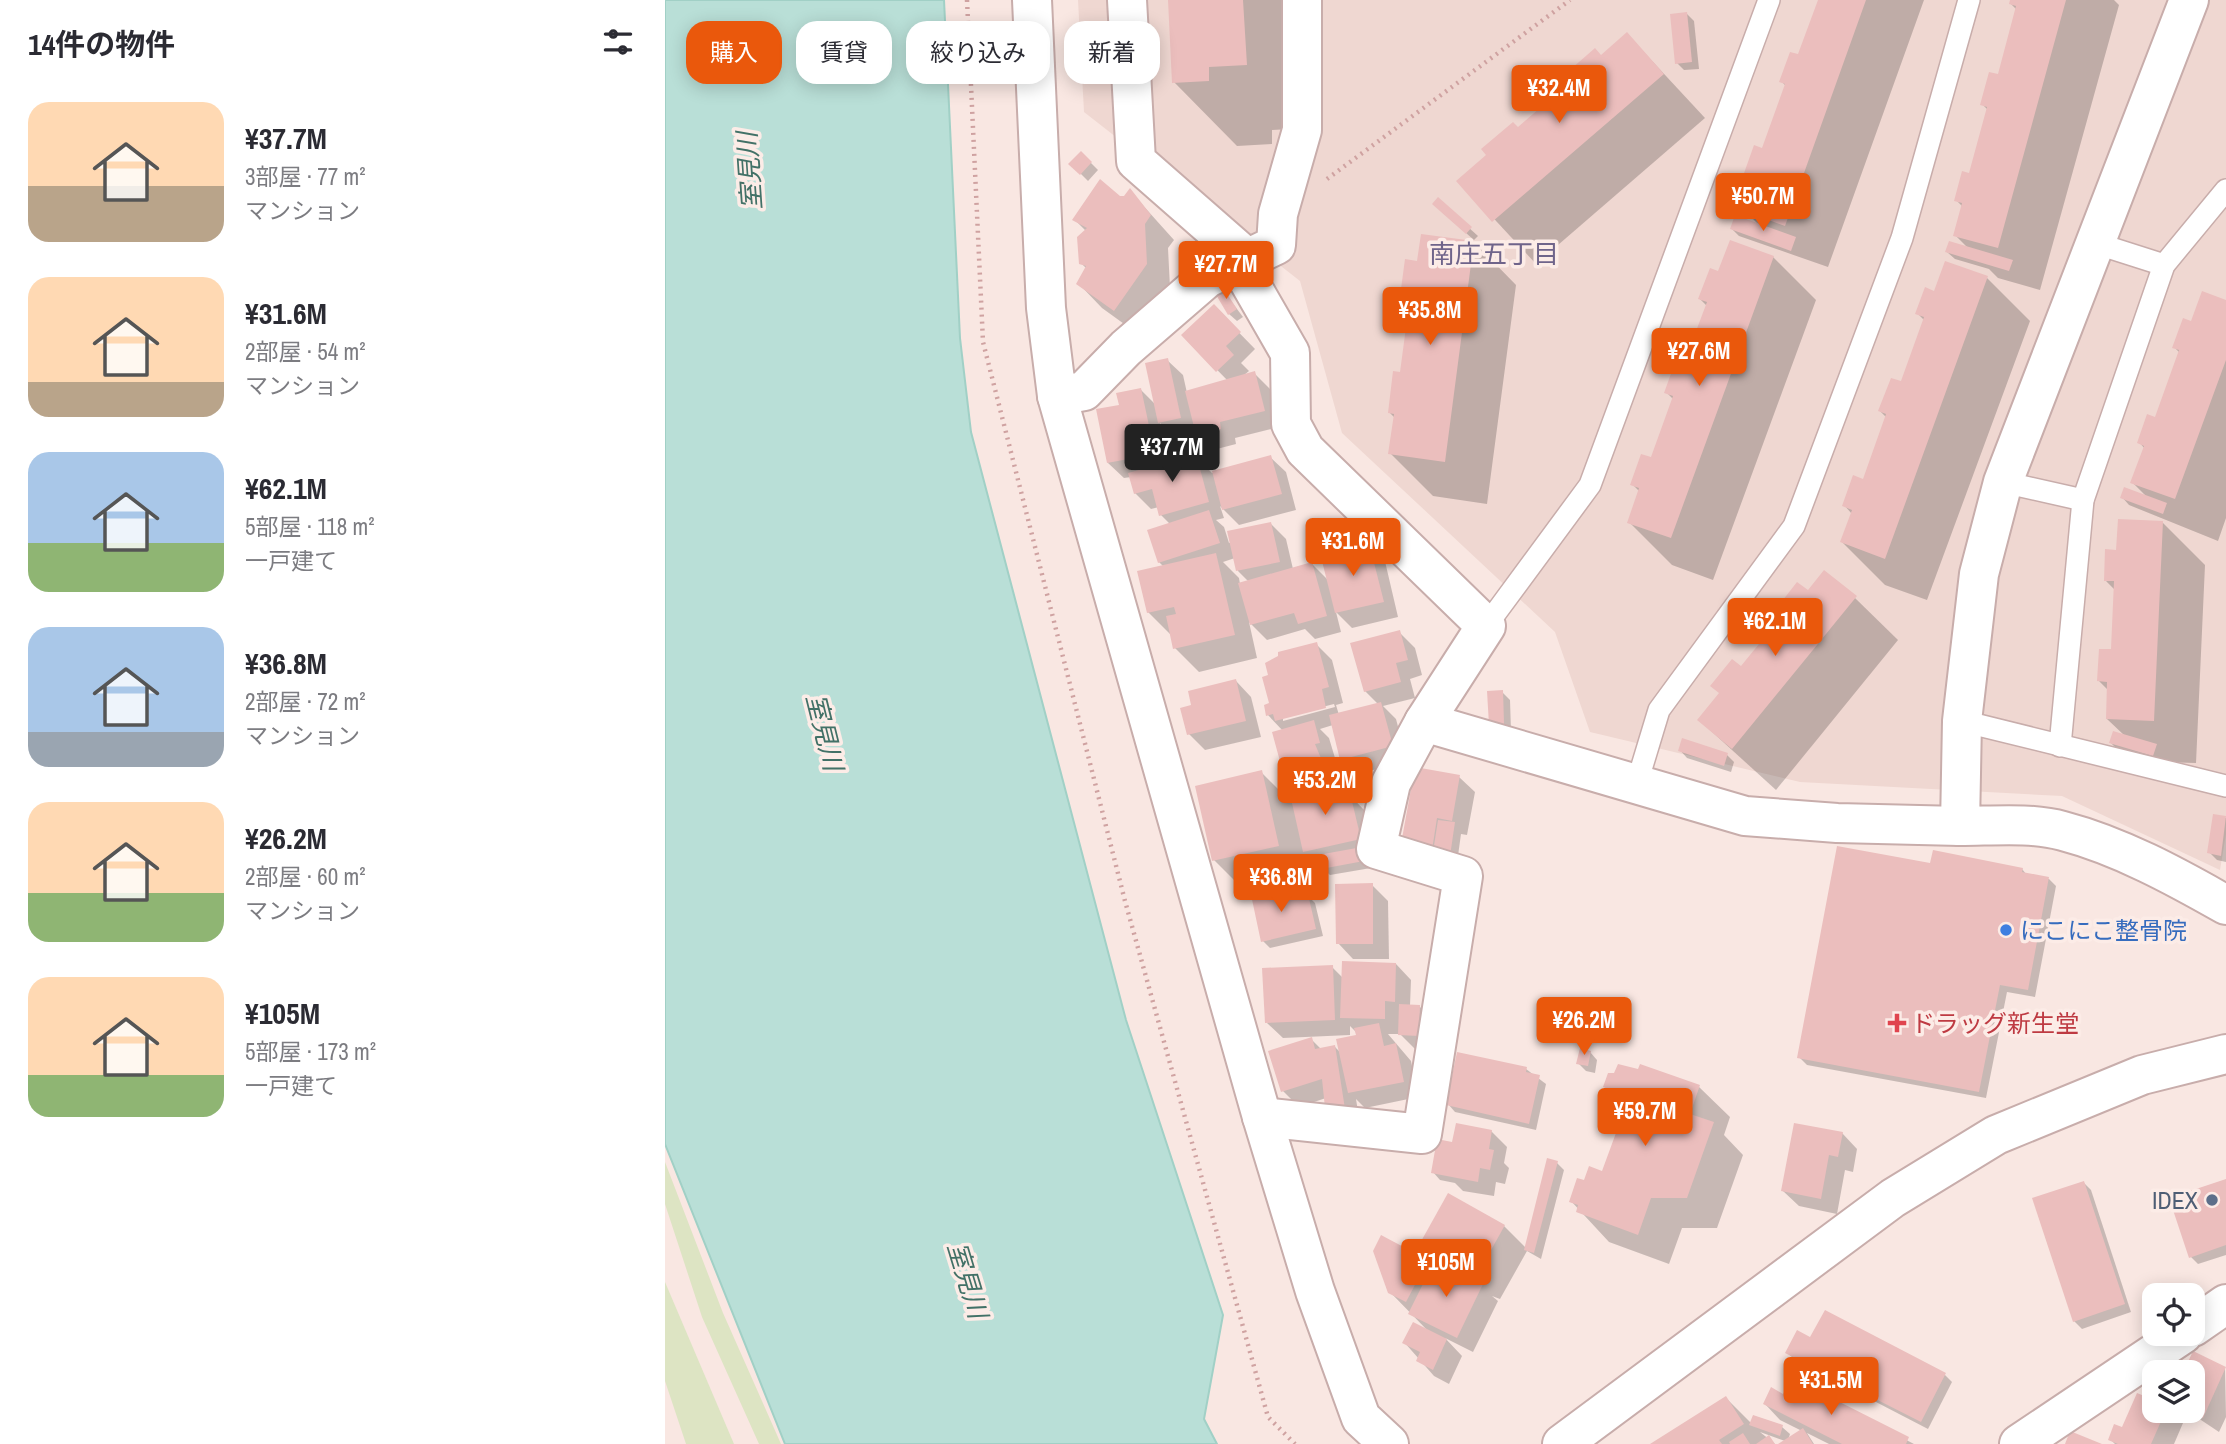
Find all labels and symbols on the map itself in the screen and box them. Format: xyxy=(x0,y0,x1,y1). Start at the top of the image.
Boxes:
pin: ¥32.4M xyxy=(1502,66,1616,125)
water label: 室見川 xyxy=(729,128,769,211)
pin: ¥50.7M xyxy=(1706,174,1820,233)
district label: 南庄五丁目 xyxy=(1429,236,1559,271)
pin: ¥27.7M xyxy=(1169,242,1283,301)
pin: ¥35.8M xyxy=(1373,288,1487,347)
pin: ¥27.6M xyxy=(1642,328,1756,388)
pin: ¥37.7M xyxy=(1115,424,1229,484)
pin: ¥31.6M xyxy=(1296,518,1410,578)
pin: ¥62.1M xyxy=(1718,598,1832,658)
water label: 室見川 xyxy=(799,690,852,777)
pin: ¥53.2M xyxy=(1268,758,1382,817)
pin: ¥36.8M xyxy=(1224,855,1338,914)
place label: にこにこ整骨院 xyxy=(2020,914,2187,946)
marker: にこにこ整骨院 xyxy=(1998,922,2014,938)
pin: ¥26.2M xyxy=(1527,998,1641,1057)
place label: ドラッグ新生堂 xyxy=(1911,1007,2079,1039)
marker: ドラッグ新生堂 xyxy=(1889,1015,1905,1031)
pin: ¥59.7M xyxy=(1588,1088,1702,1148)
place label: IDEX xyxy=(2152,1184,2199,1216)
marker: IDEX xyxy=(2204,1192,2220,1208)
water label: 室見川 xyxy=(940,1238,997,1325)
pin: ¥105M xyxy=(1397,1240,1495,1299)
pin: ¥31.5M xyxy=(1774,1358,1888,1417)

